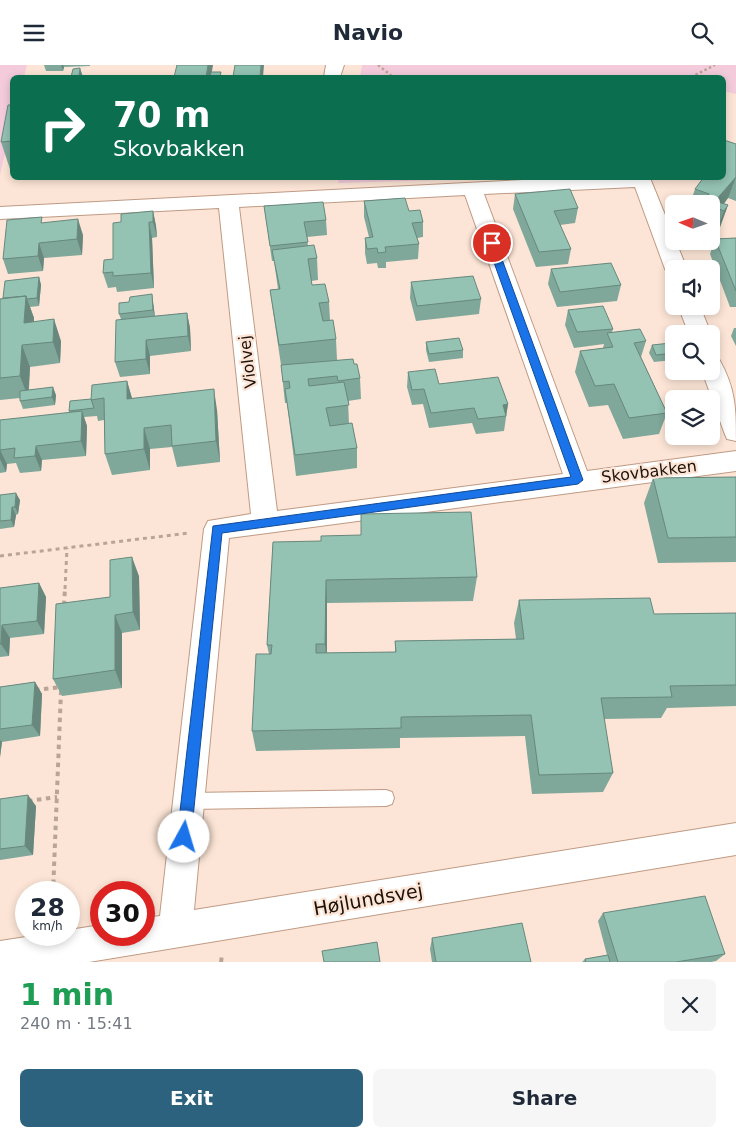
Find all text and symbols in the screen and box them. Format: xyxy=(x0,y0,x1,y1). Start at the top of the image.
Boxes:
icon: menu xyxy=(20,19,48,47)
icon: search xyxy=(688,19,716,47)
text: Navio xyxy=(333,20,403,45)
icon: right xyxy=(30,95,95,160)
text: 70 m xyxy=(113,95,210,135)
text: Skovbakken xyxy=(113,136,245,161)
north arrow xyxy=(665,195,720,250)
map controls xyxy=(665,195,720,445)
pin xyxy=(471,222,513,264)
icon: arrive xyxy=(478,229,506,257)
button: sound xyxy=(665,260,720,315)
button: search xyxy=(665,325,720,380)
street label: Violvej xyxy=(235,334,260,389)
button: layers xyxy=(665,390,720,445)
street label: Skovbakken xyxy=(600,456,698,487)
position arrow xyxy=(157,810,209,862)
street label: Højlundsvej xyxy=(312,879,424,919)
speed limit sign: 30 xyxy=(90,881,155,946)
text: 28 xyxy=(30,893,65,922)
text: km/h xyxy=(32,919,63,933)
text: 1 min xyxy=(20,977,114,1012)
button: close xyxy=(664,979,716,1031)
text: 240 m · 15:41 xyxy=(20,1014,133,1033)
button: Exit xyxy=(20,1069,363,1127)
button: Share xyxy=(373,1069,716,1127)

